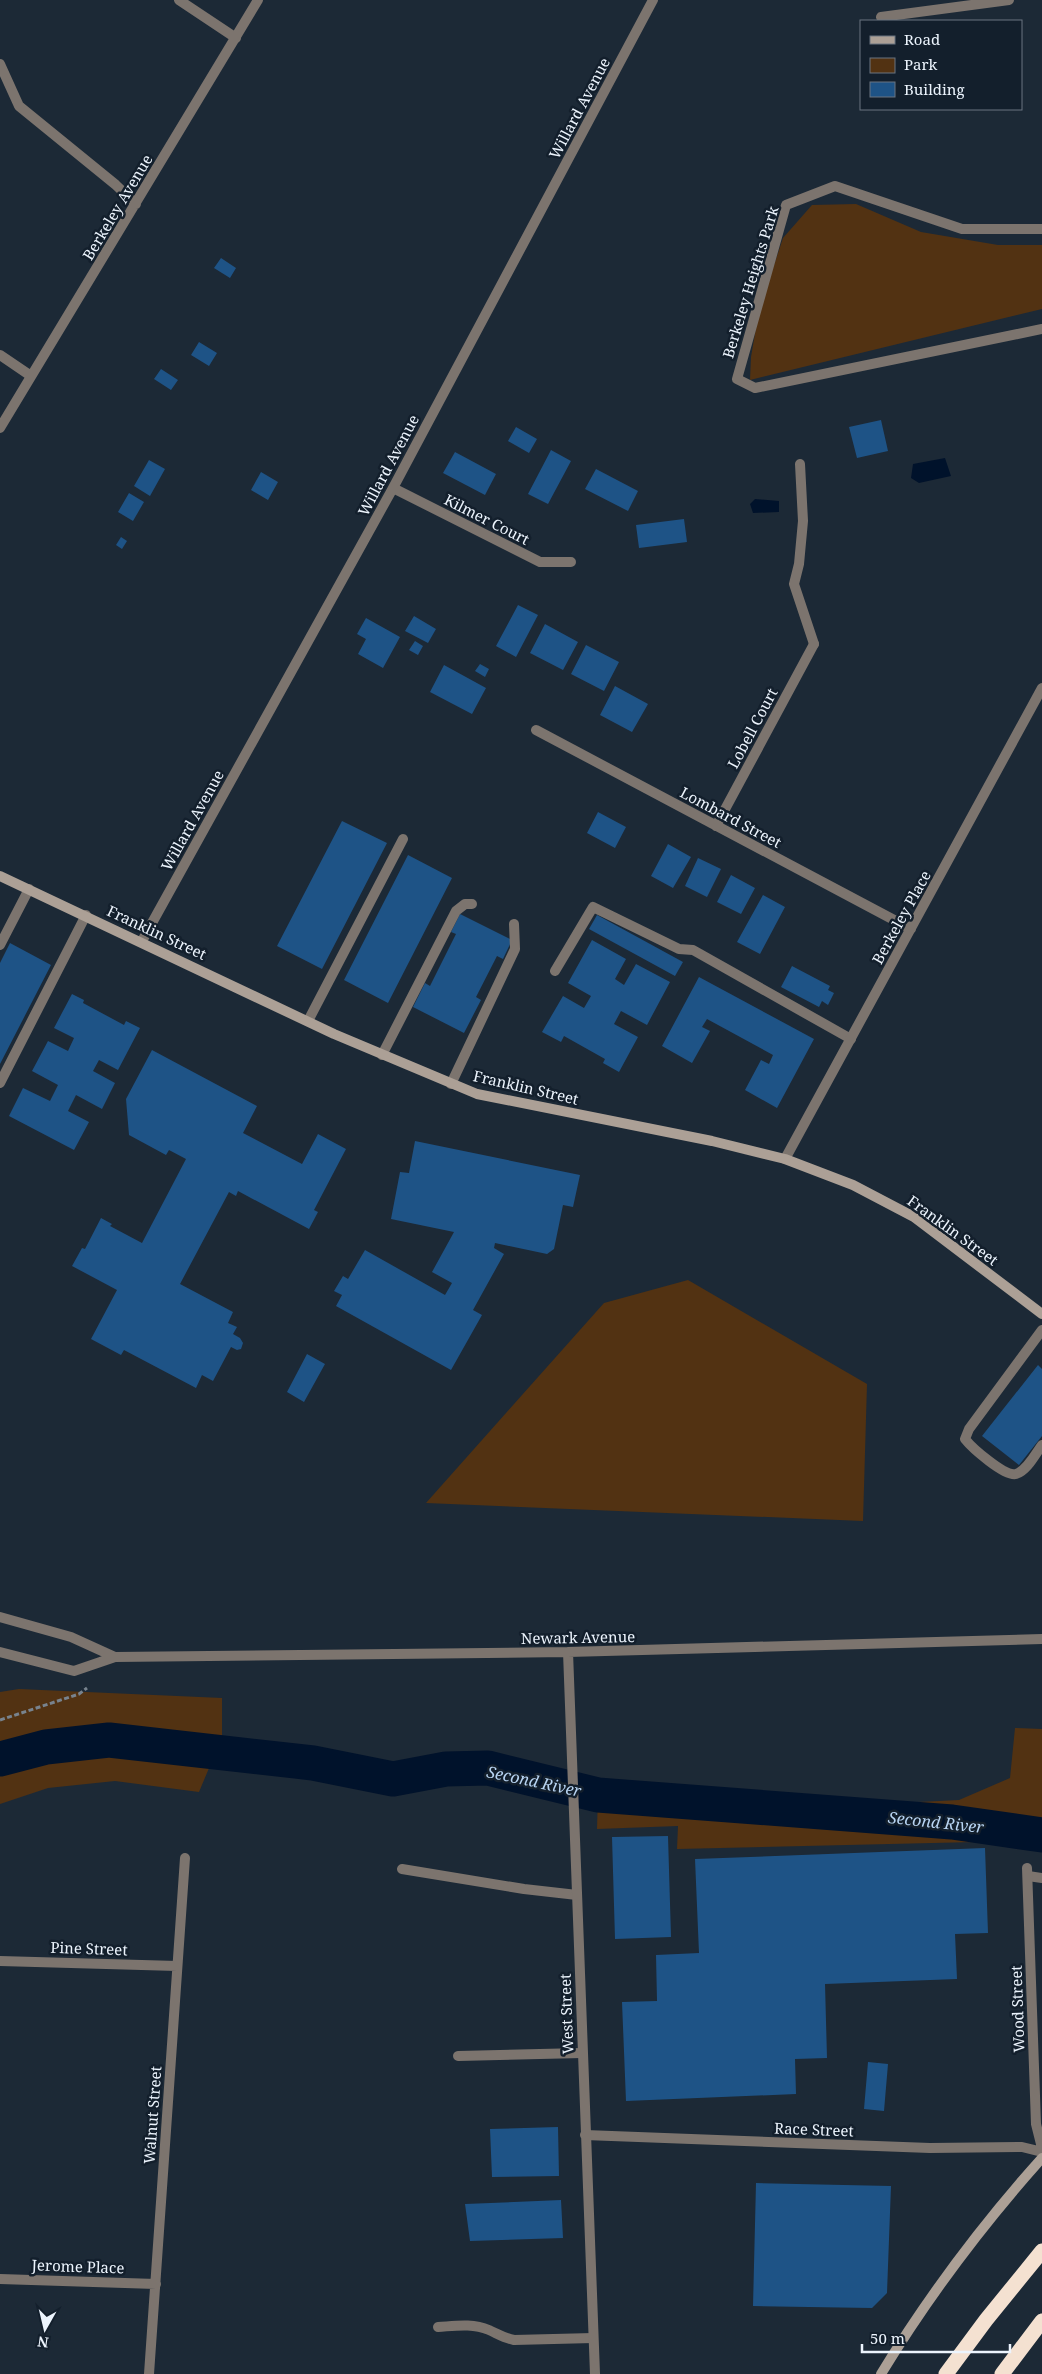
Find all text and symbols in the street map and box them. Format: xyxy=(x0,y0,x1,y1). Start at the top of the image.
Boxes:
legend xyxy=(860,20,1022,110)
text: Road xyxy=(904,29,940,49)
street label: Willard Avenue xyxy=(544,54,614,162)
text: Park xyxy=(904,54,938,74)
text: Building xyxy=(904,79,965,99)
street label: Berkeley Avenue xyxy=(78,150,156,264)
street label: Berkeley Heights Park xyxy=(717,203,783,361)
street label: Willard Avenue xyxy=(353,411,423,519)
street label: Kilmer Court xyxy=(441,489,533,549)
street label: Lobell Court xyxy=(722,684,782,772)
street label: Willard Avenue xyxy=(156,766,228,874)
street label: Lombard Street xyxy=(677,782,785,852)
street label: Berkeley Place xyxy=(867,867,935,967)
street label: Franklin Street xyxy=(104,900,210,964)
street label: Franklin Street xyxy=(471,1065,581,1109)
street label: Franklin Street xyxy=(904,1190,1002,1270)
street label: Newark Avenue xyxy=(521,1626,635,1648)
water label: Second River xyxy=(485,1760,584,1802)
water label: Second River xyxy=(887,1806,985,1838)
street label: Pine Street xyxy=(50,1937,128,1959)
street label: Wood Street xyxy=(1005,1965,1029,2053)
street label: West Street xyxy=(555,1973,577,2055)
street label: Walnut Street xyxy=(139,2065,165,2165)
street label: Race Street xyxy=(774,2118,854,2140)
street label: Jerome Place xyxy=(30,2254,125,2278)
north arrow xyxy=(20,2304,70,2354)
scale bar xyxy=(862,2322,1010,2354)
text: 50 m xyxy=(870,2328,905,2348)
text: N xyxy=(36,2332,50,2353)

